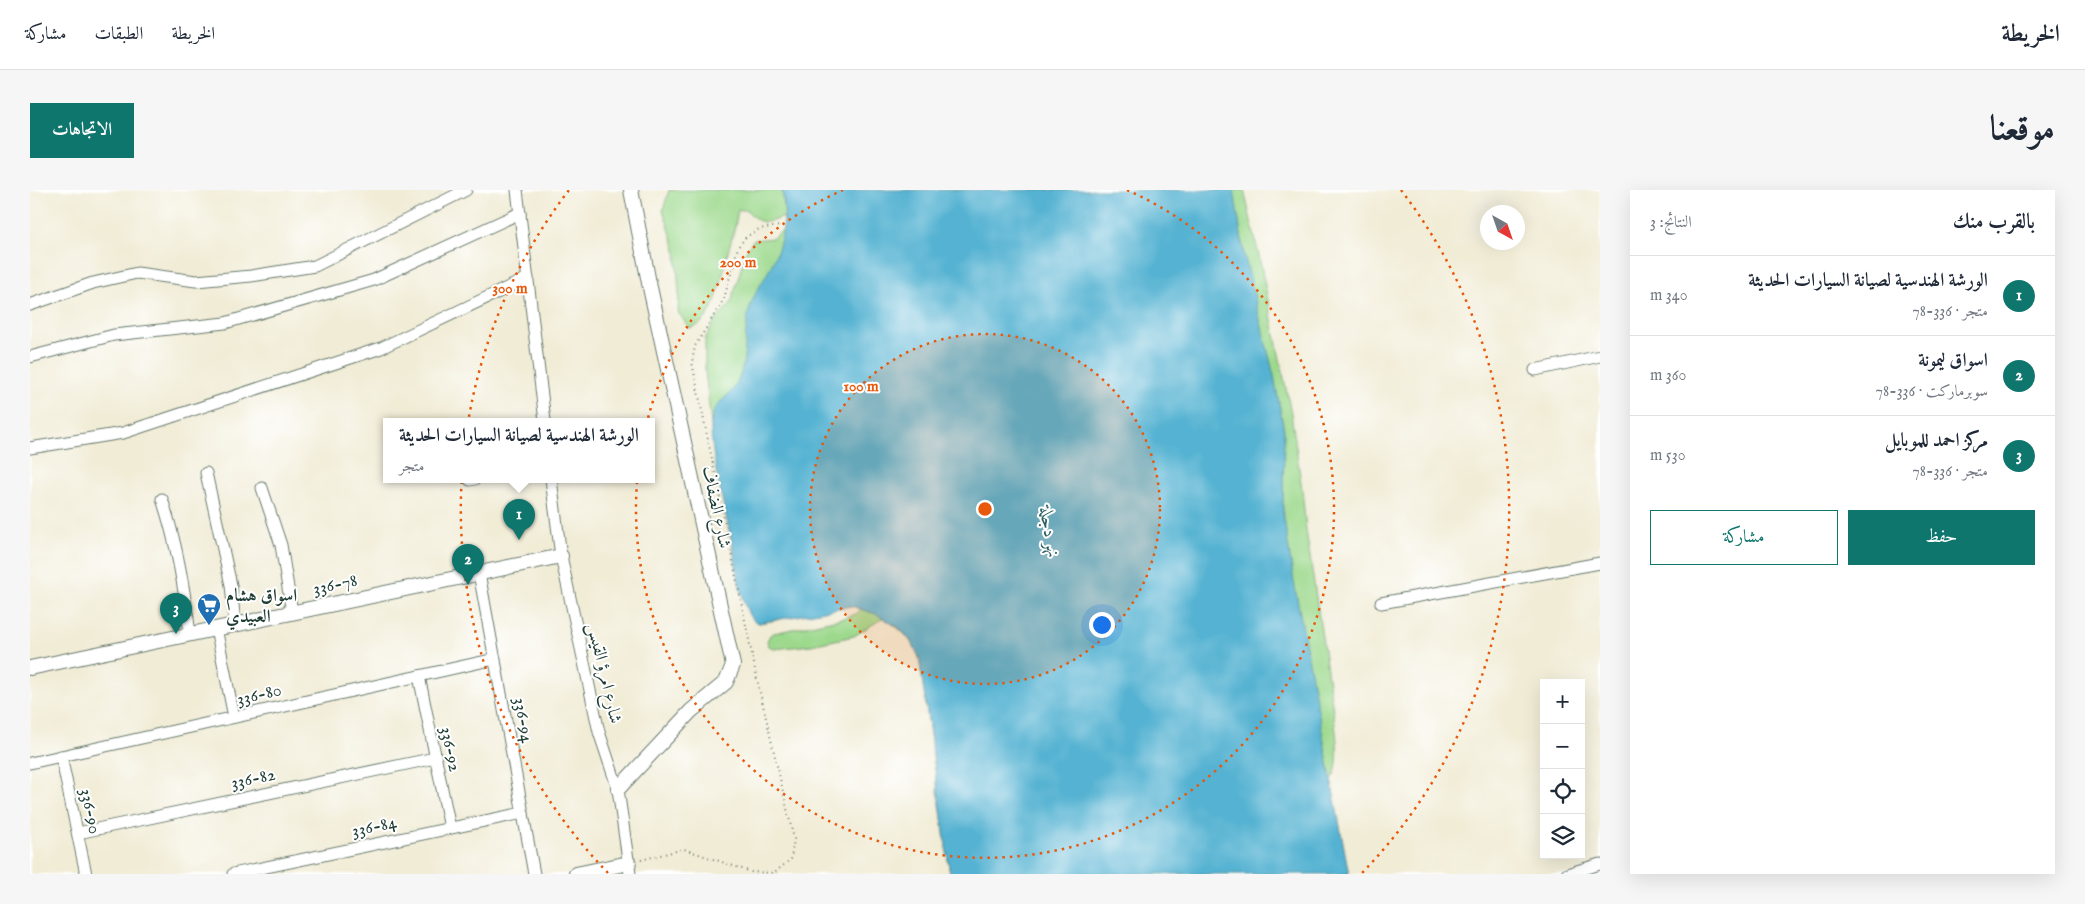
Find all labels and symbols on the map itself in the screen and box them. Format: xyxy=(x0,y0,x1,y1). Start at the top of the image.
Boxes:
north arrow xyxy=(1480,205,1525,250)
text: 200 m xyxy=(720,253,757,272)
text: 300 m xyxy=(492,279,528,298)
text: 100 m xyxy=(843,377,879,396)
street label: شارع الضفاف xyxy=(694,464,735,551)
pin: 1 xyxy=(503,499,535,540)
centre of rings xyxy=(976,500,994,518)
water label: نهر دجلة xyxy=(1032,502,1065,560)
pin: 2 xyxy=(452,544,484,585)
street label: 336-78 xyxy=(311,570,360,601)
place label: اسواق هشام العبيدي xyxy=(226,585,297,631)
supermarket icon: اسواق هشام العبيدي xyxy=(196,592,222,626)
pin: 3 xyxy=(160,593,192,634)
your location xyxy=(1089,612,1115,638)
street label: شارع امرؤ القيس xyxy=(579,621,626,726)
street label: 336-80 xyxy=(235,679,284,712)
street label: 336-94 xyxy=(507,696,538,745)
street label: 336-92 xyxy=(434,725,466,774)
street label: 336-82 xyxy=(229,764,278,795)
street label: 336-90 xyxy=(73,786,106,836)
street label: 336-84 xyxy=(350,811,399,843)

